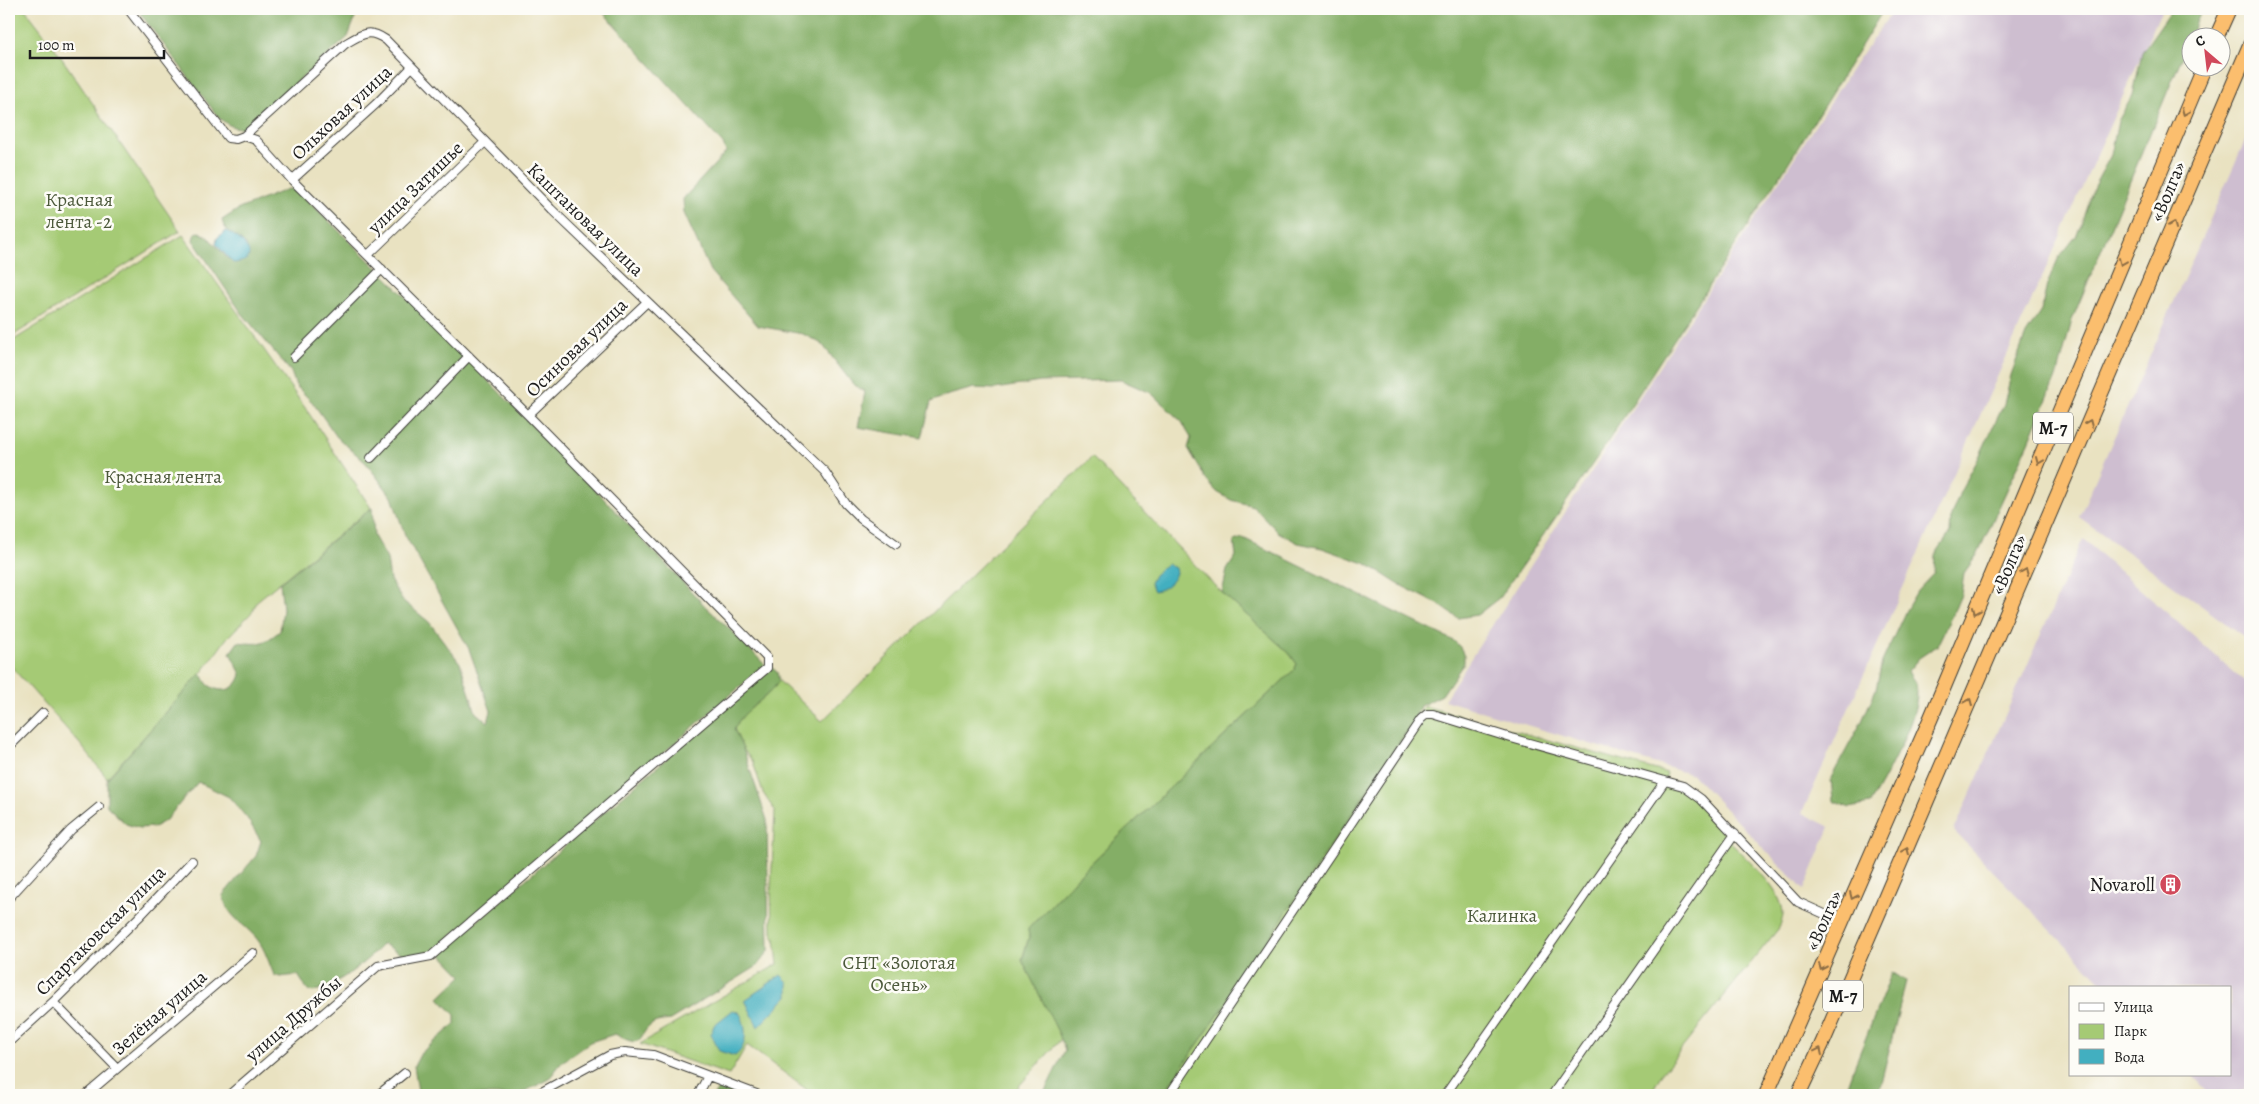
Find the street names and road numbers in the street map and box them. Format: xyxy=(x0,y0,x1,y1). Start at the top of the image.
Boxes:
street label: Ольховая улица xyxy=(286,59,398,166)
street label: улица Затишье xyxy=(362,136,469,241)
street label: Каштановая улица xyxy=(521,157,650,282)
street label: «Волга» xyxy=(2144,157,2192,226)
street label: Осиновая улица xyxy=(520,292,634,403)
road number: М-7 xyxy=(2033,412,2073,443)
street label: «Волга» xyxy=(1985,530,2033,599)
street label: Спартаковская улица xyxy=(30,860,172,1002)
street label: «Волга» xyxy=(1799,886,1849,955)
street label: Зелёная улица xyxy=(107,964,213,1061)
street label: улица Дружбы xyxy=(239,970,347,1068)
road number: М-7 xyxy=(1823,980,1863,1011)

